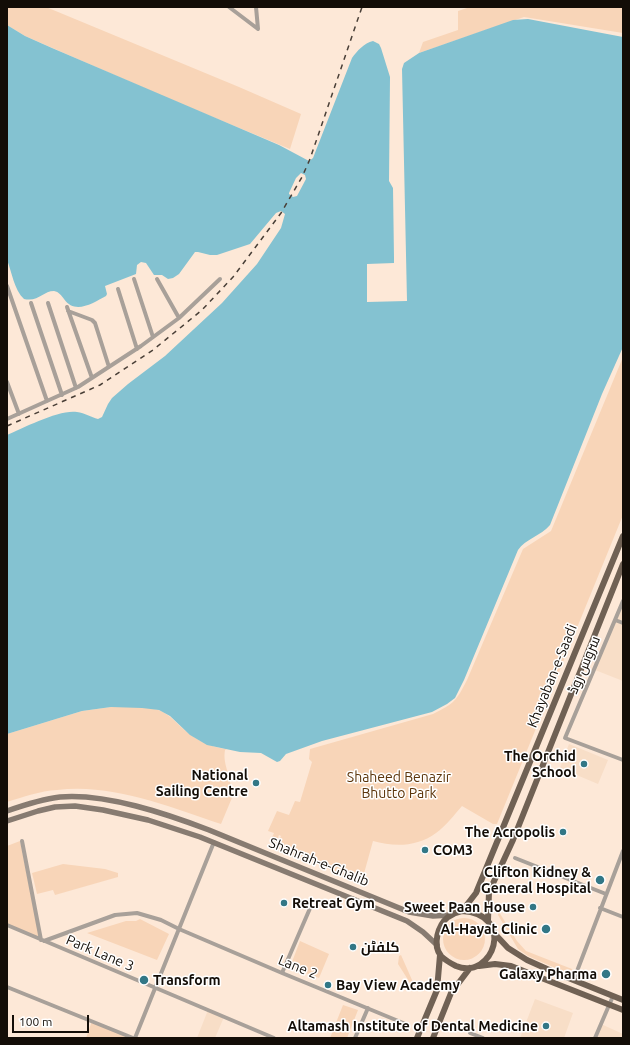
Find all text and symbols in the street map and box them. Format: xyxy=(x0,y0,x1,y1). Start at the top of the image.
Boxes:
street label: Khayaban-e-Saadi xyxy=(524,622,580,730)
street label: سروس روڈ xyxy=(564,633,604,697)
place label: The Orchid School xyxy=(504,748,576,780)
marker: The Orchid School xyxy=(579,759,589,769)
place label: National Sailing Centre xyxy=(156,767,248,800)
park label: Shaheed Benazir Bhutto Park xyxy=(347,769,451,802)
marker: National Sailing Centre xyxy=(251,778,261,788)
place label: The Acropolis xyxy=(465,824,555,840)
marker: The Acropolis xyxy=(558,827,568,837)
street label: Shahrah-e-Ghalib xyxy=(266,834,372,890)
place label: COM3 xyxy=(433,842,473,858)
marker: COM3 xyxy=(420,845,430,855)
place label: Clifton Kidney & General Hospital xyxy=(481,864,591,896)
marker: Clifton Kidney & General Hospital xyxy=(594,874,606,886)
place label: Retreat Gym xyxy=(292,895,375,911)
marker: Retreat Gym xyxy=(279,898,289,908)
place label: Sweet Paan House xyxy=(404,899,525,915)
marker: Sweet Paan House xyxy=(528,902,538,912)
place label: Al-Hayat Clinic xyxy=(440,921,537,937)
marker: Al-Hayat Clinic xyxy=(540,923,552,935)
street label: Park Lane 3 xyxy=(63,931,137,975)
place label: کلفٹن xyxy=(361,939,400,955)
marker: کلفٹن xyxy=(348,942,358,952)
street label: Lane 2 xyxy=(276,952,320,982)
place label: Galaxy Pharma xyxy=(499,966,597,982)
marker: Galaxy Pharma xyxy=(600,968,612,980)
place label: Transform xyxy=(153,972,221,988)
marker: Transform xyxy=(138,974,150,986)
place label: Bay View Academy xyxy=(336,977,460,993)
marker: Bay View Academy xyxy=(323,980,333,990)
scale bar xyxy=(14,1007,91,1033)
text: 100 m xyxy=(19,1015,52,1028)
place label: Altamash Institute of Dental Medicine xyxy=(288,1018,538,1034)
marker: Altamash Institute of Dental Medicine xyxy=(541,1021,551,1031)

